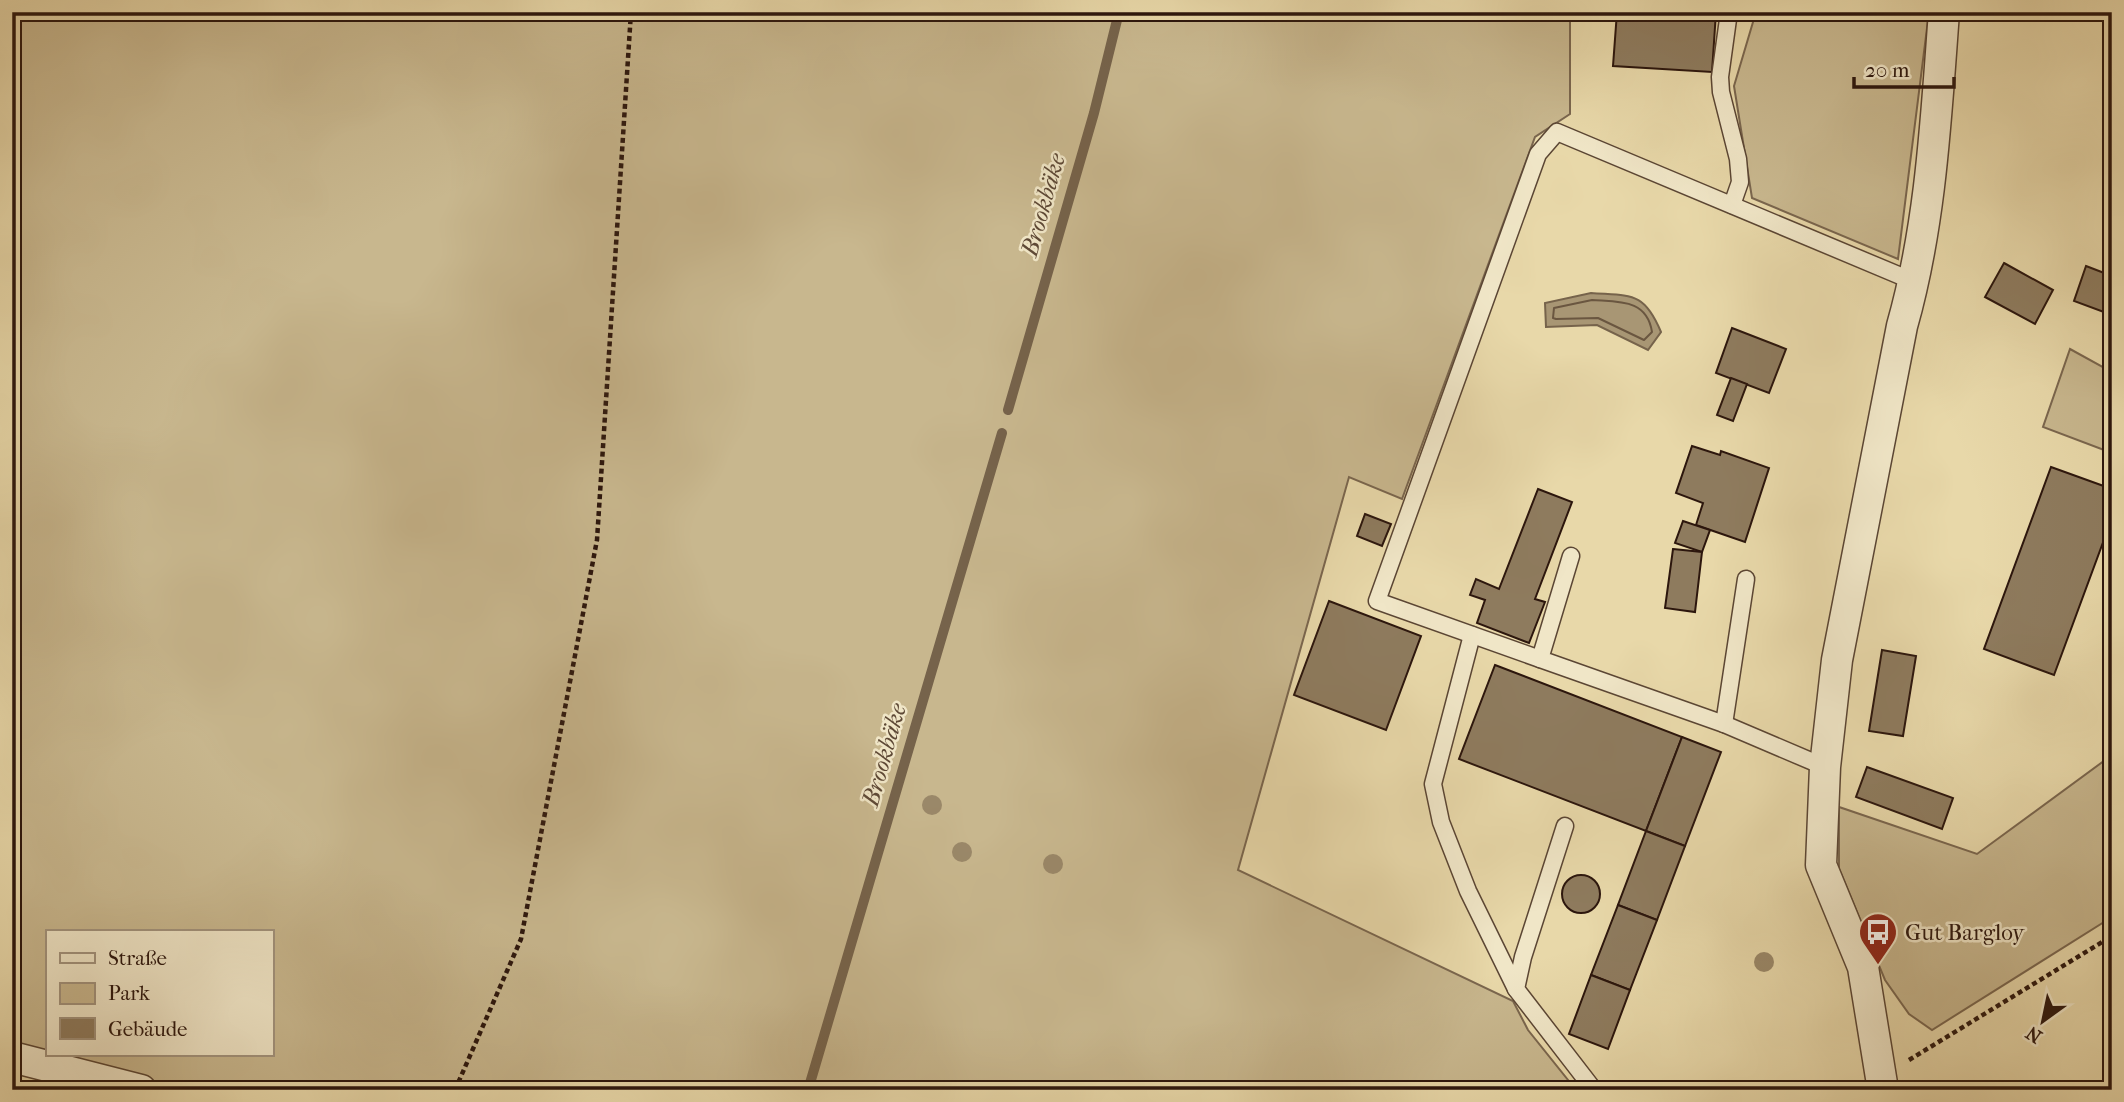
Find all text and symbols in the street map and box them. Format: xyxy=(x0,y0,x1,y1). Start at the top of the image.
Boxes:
scale bar xyxy=(1854,46,1954,90)
text: 20 m xyxy=(1865,58,1910,82)
water label: Brookbäke xyxy=(1014,149,1071,261)
water label: Brookbäke xyxy=(855,699,912,811)
bus stop icon: Gut Bargloy xyxy=(1857,911,1899,966)
place label: Gut Bargloy xyxy=(1905,919,2025,946)
legend xyxy=(46,930,273,1056)
text: Straße xyxy=(108,946,167,970)
text: Park xyxy=(108,981,150,1005)
north arrow xyxy=(2008,986,2078,1056)
text: Gebäude xyxy=(108,1017,188,1041)
text: N xyxy=(2022,1021,2046,1048)

